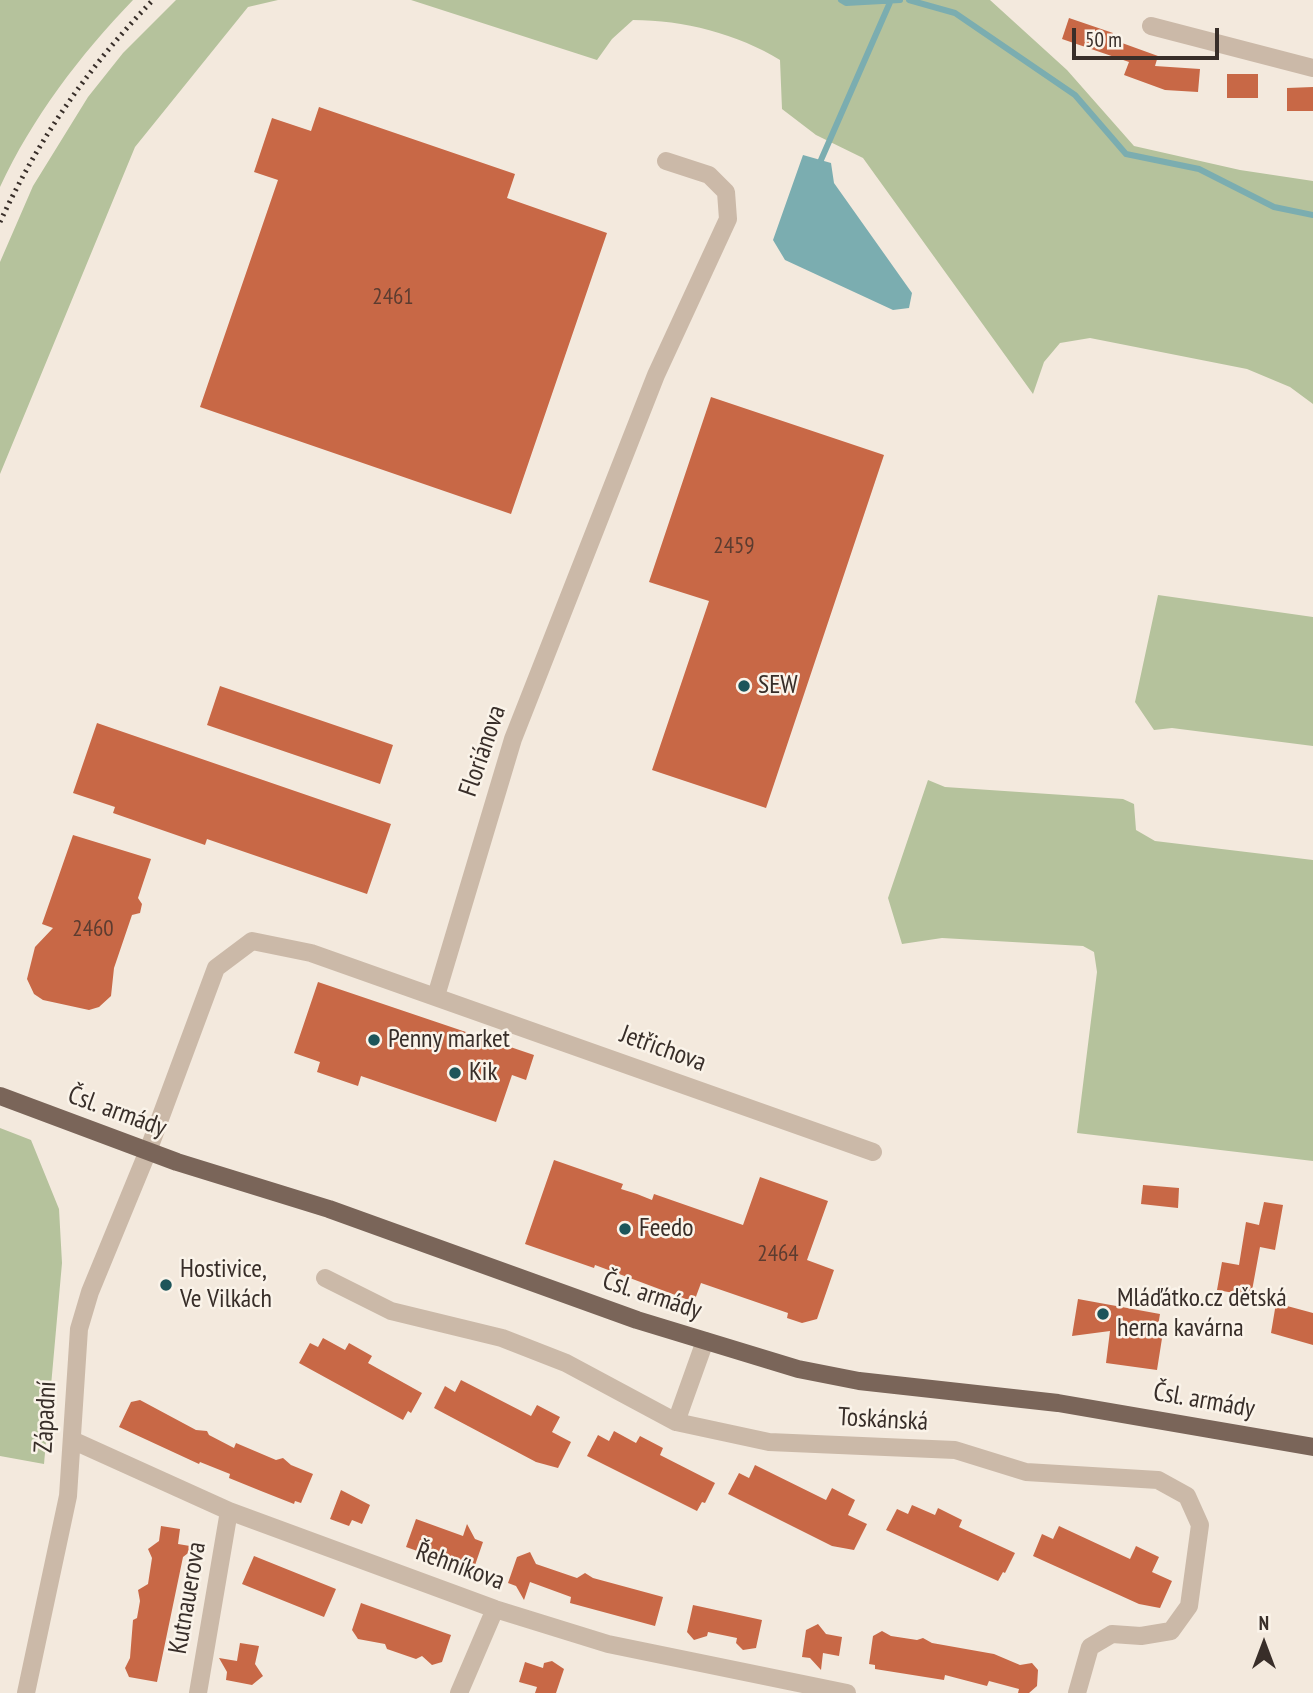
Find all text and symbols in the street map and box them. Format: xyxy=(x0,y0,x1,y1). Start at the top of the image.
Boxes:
scale bar xyxy=(1075,14,1222,58)
text: 50 m xyxy=(1085,26,1122,53)
house number: 2461 xyxy=(372,283,414,311)
house number: 2459 xyxy=(713,532,755,560)
place label: SEW xyxy=(758,670,798,702)
marker: SEW xyxy=(736,678,752,694)
street label: Floriánova xyxy=(453,701,513,801)
house number: 2460 xyxy=(72,915,114,943)
street label: Jetřichova xyxy=(616,1019,710,1079)
place label: Penny market xyxy=(388,1024,510,1056)
marker: Penny market xyxy=(366,1032,382,1048)
place label: Kik xyxy=(469,1057,498,1089)
marker: Kik xyxy=(447,1065,463,1081)
street label: Čsl. armády xyxy=(64,1080,170,1144)
place label: Feedo xyxy=(639,1213,693,1245)
marker: Feedo xyxy=(617,1221,633,1237)
house number: 2464 xyxy=(757,1240,799,1268)
place label: Hostivice, Ve Vilkách xyxy=(180,1254,272,1316)
street label: Čsl. armády xyxy=(598,1265,706,1327)
marker: Hostivice, Ve Vilkách xyxy=(158,1277,174,1293)
place label: Mláďátko.cz dětská herna kavárna xyxy=(1117,1283,1287,1344)
marker: Mláďátko.cz dětská herna kavárna xyxy=(1095,1306,1111,1322)
street label: Čsl. armády xyxy=(1151,1377,1257,1425)
street label: Západní xyxy=(29,1380,63,1454)
street label: Toskánská xyxy=(837,1402,929,1438)
street label: Řehníkova xyxy=(411,1537,509,1597)
street label: Kutnauerova xyxy=(163,1540,213,1656)
north arrow xyxy=(1229,1609,1299,1679)
text: N xyxy=(1259,1611,1269,1635)

